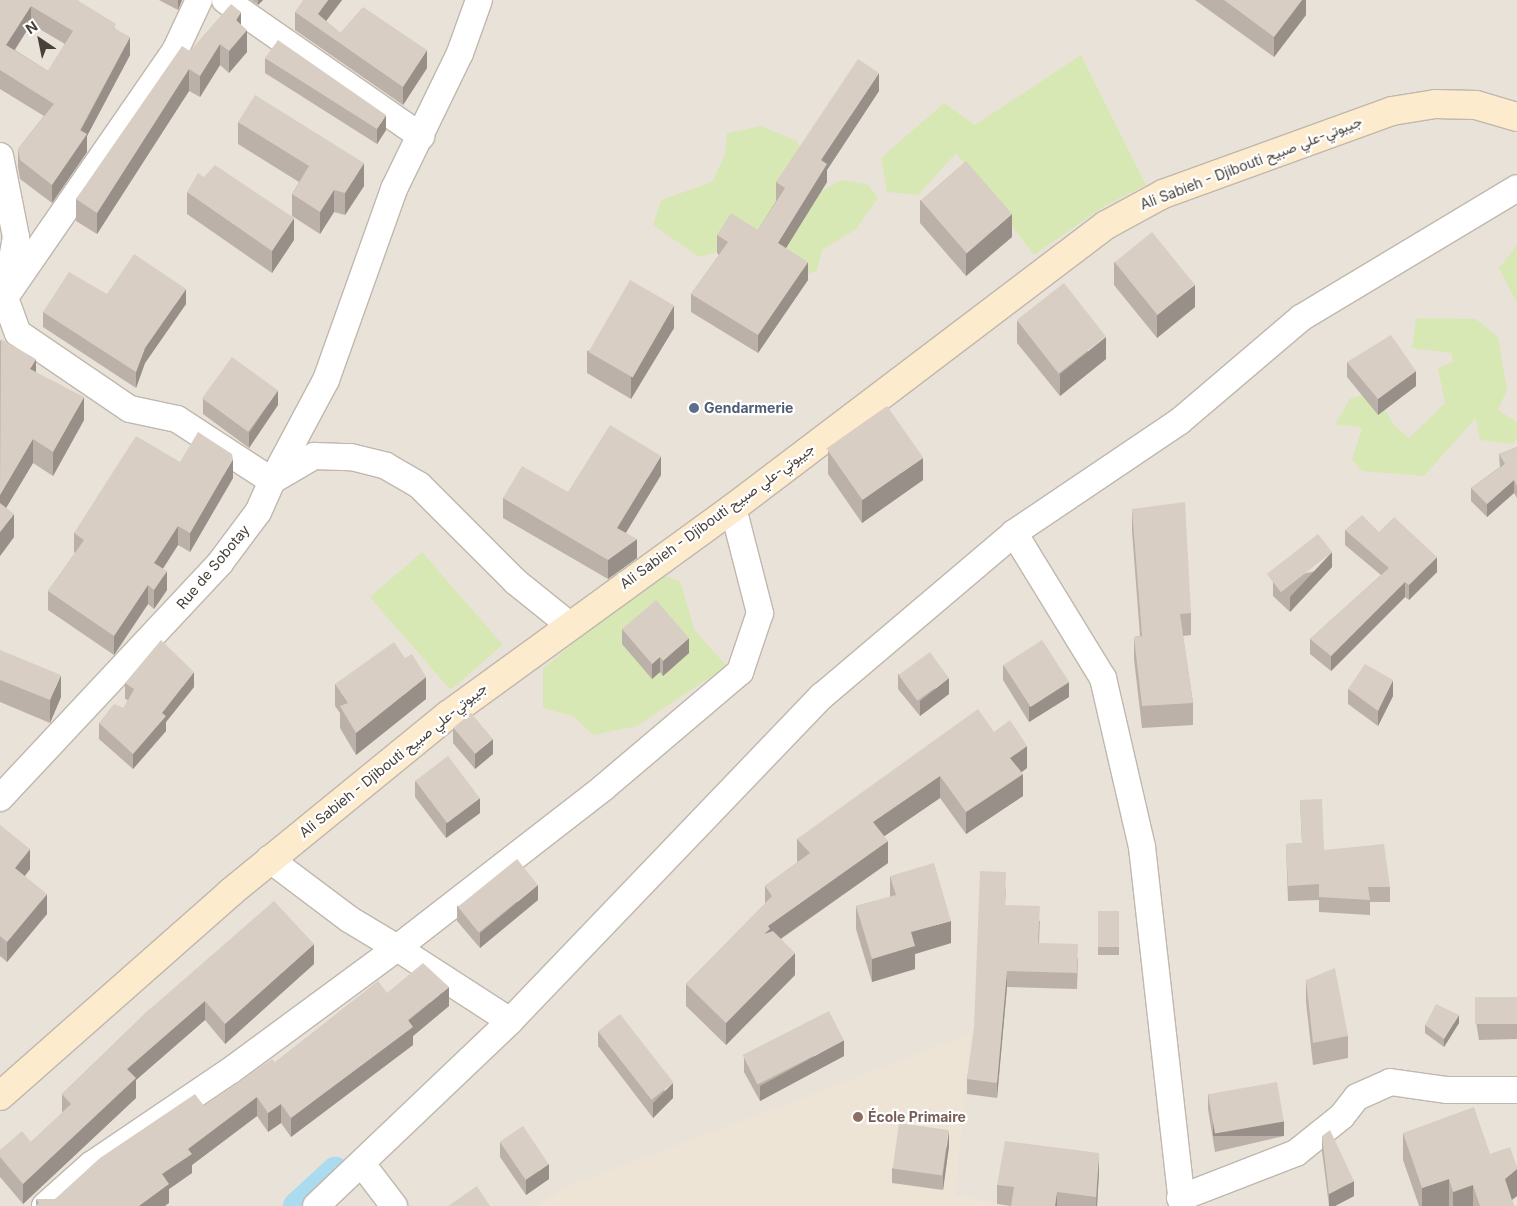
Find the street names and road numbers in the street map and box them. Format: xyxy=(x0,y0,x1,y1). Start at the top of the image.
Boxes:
street label: Ali Sabieh - Djibouti جيبوتي-علي صبيح xyxy=(1138,113,1364,213)
street label: Ali Sabieh - Djibouti جيبوتي-علي صبيح xyxy=(617,440,817,592)
street label: Rue de Sobotay xyxy=(173,522,253,612)
street label: Ali Sabieh - Djibouti جيبوتي-علي صبيح xyxy=(296,679,490,841)

